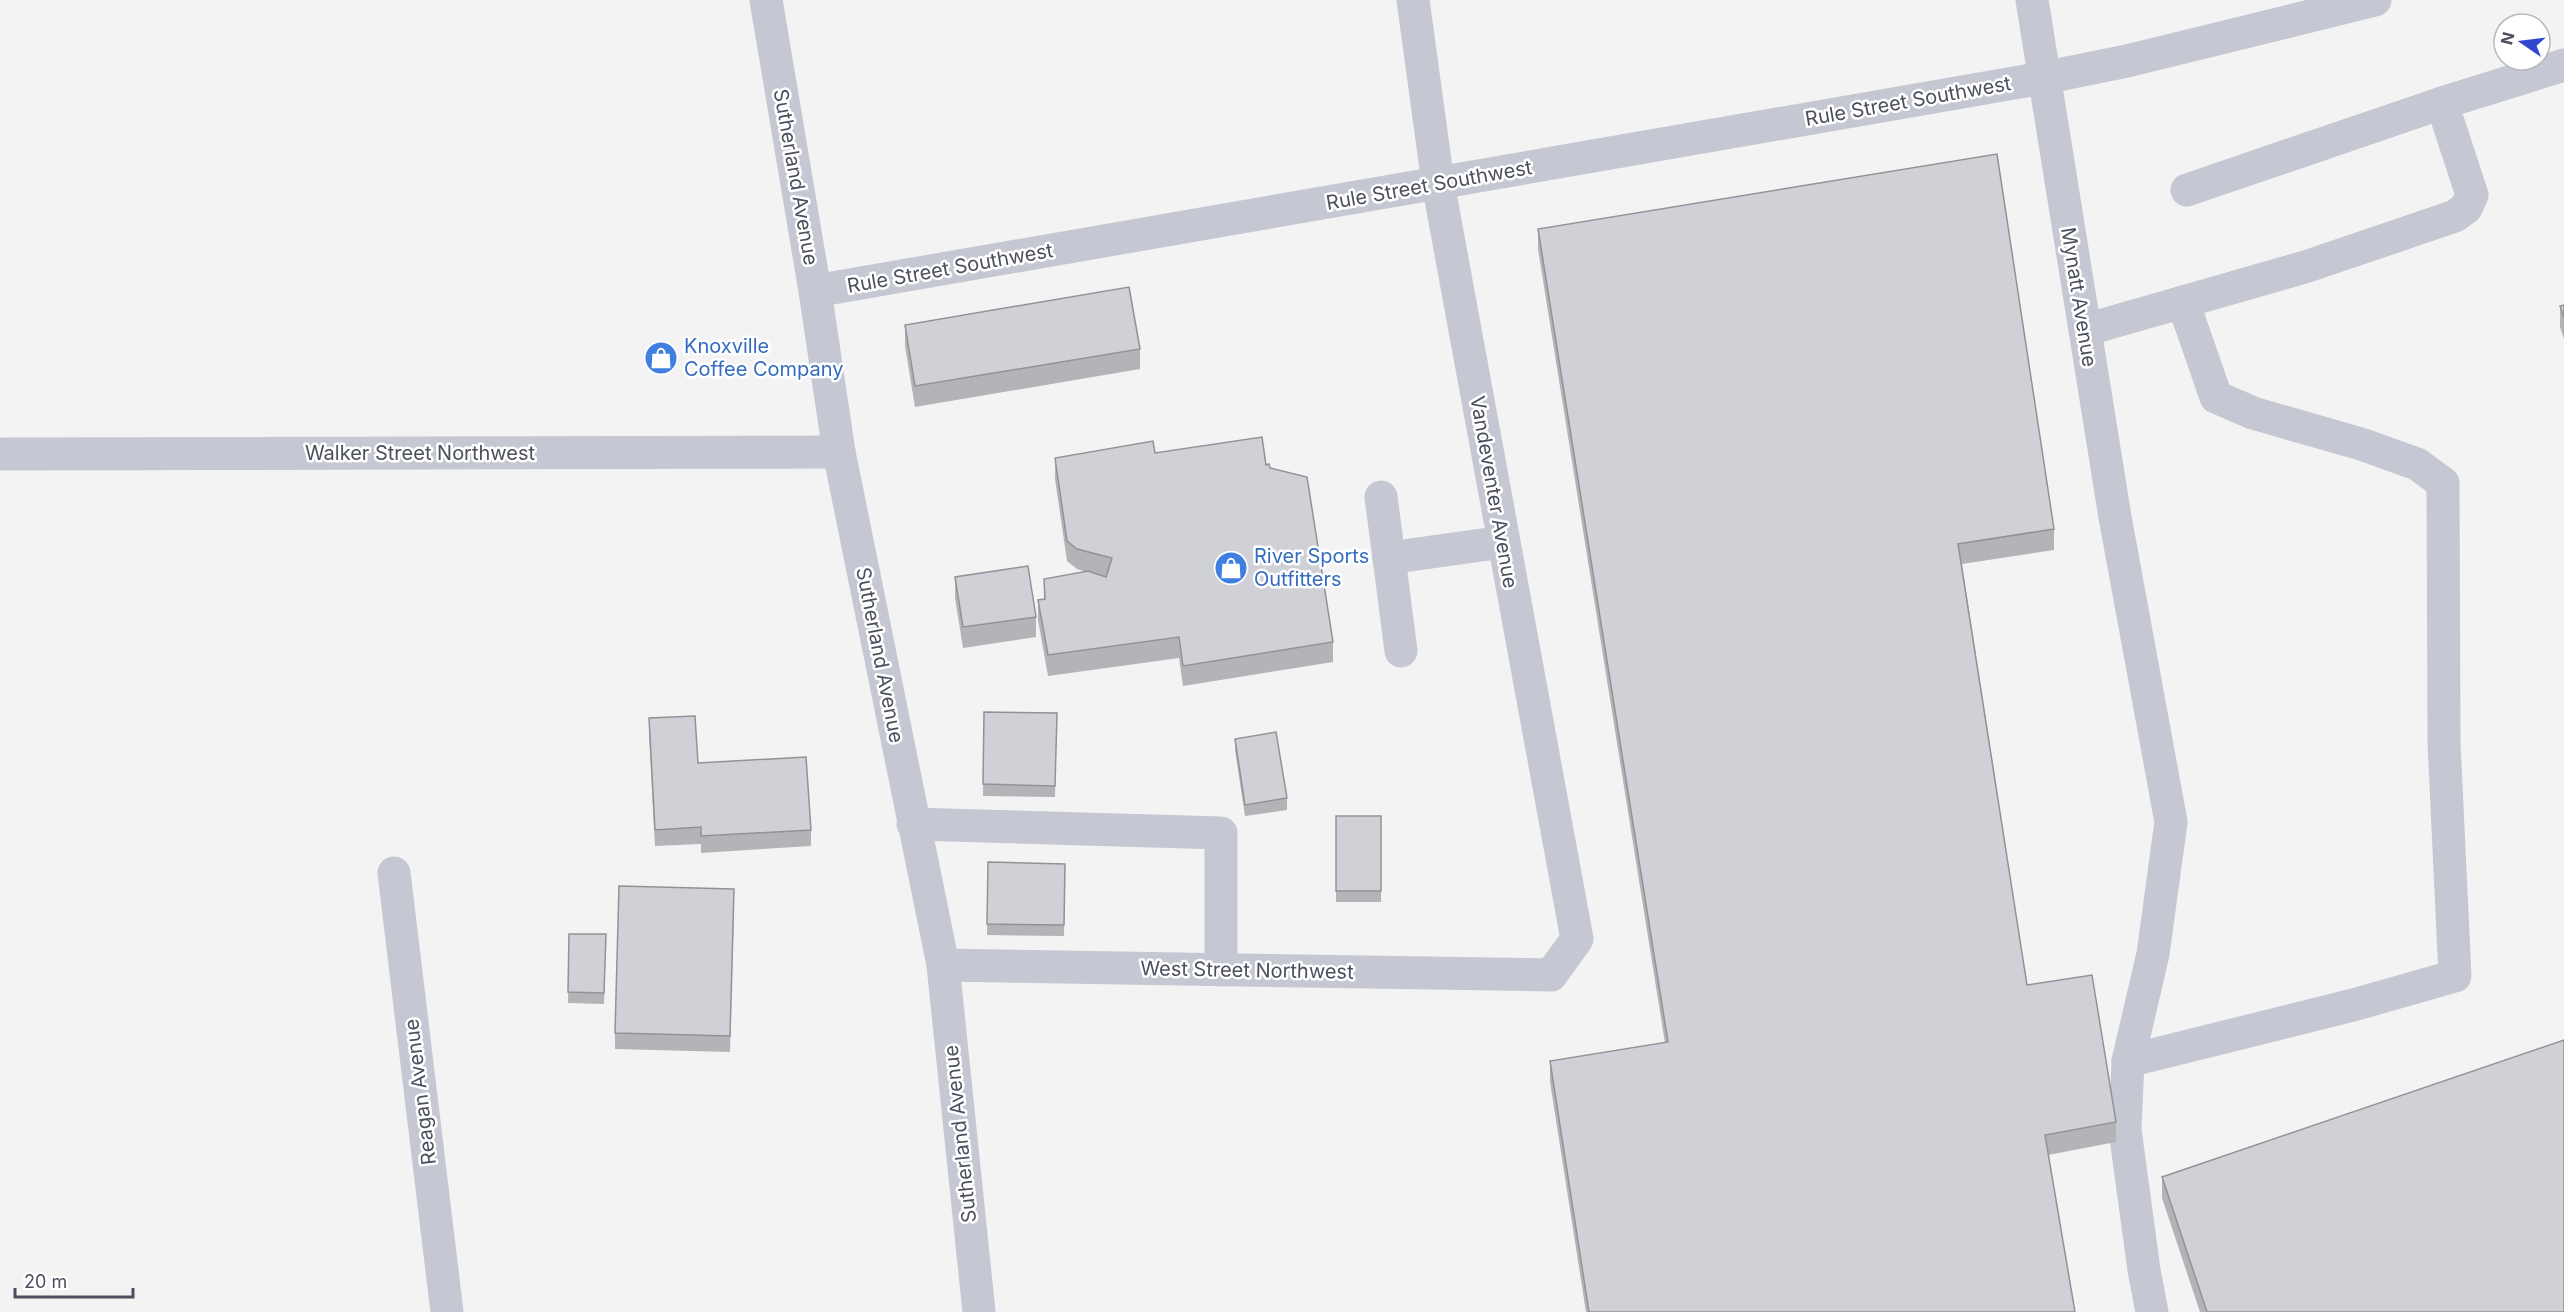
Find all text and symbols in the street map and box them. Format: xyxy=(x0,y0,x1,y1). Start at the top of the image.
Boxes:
north arrow xyxy=(2492,12,2552,72)
text: N xyxy=(2496,30,2519,47)
street label: Rule Street Southwest xyxy=(1803,71,2013,131)
street label: Sutherland Avenue xyxy=(769,87,823,267)
street label: Rule Street Southwest xyxy=(1324,155,1534,215)
street label: Mynatt Avenue xyxy=(2056,226,2102,368)
street label: Rule Street Southwest xyxy=(845,238,1055,298)
place label: Knoxville Coffee Company xyxy=(684,334,844,381)
shop icon: Knoxville Coffee Company xyxy=(643,340,679,376)
street label: Vandeventer Avenue xyxy=(1465,394,1523,590)
street label: Walker Street Northwest xyxy=(305,441,536,465)
place label: River Sports Outfitters xyxy=(1254,544,1369,591)
shop icon: River Sports Outfitters xyxy=(1213,550,1249,586)
street label: Sutherland Avenue xyxy=(851,565,909,745)
street label: West Street Northwest xyxy=(1140,956,1354,984)
street label: Reagan Avenue xyxy=(399,1018,441,1166)
street label: Sutherland Avenue xyxy=(939,1044,981,1224)
scale bar xyxy=(15,1261,134,1299)
text: 20 m xyxy=(24,1271,67,1292)

